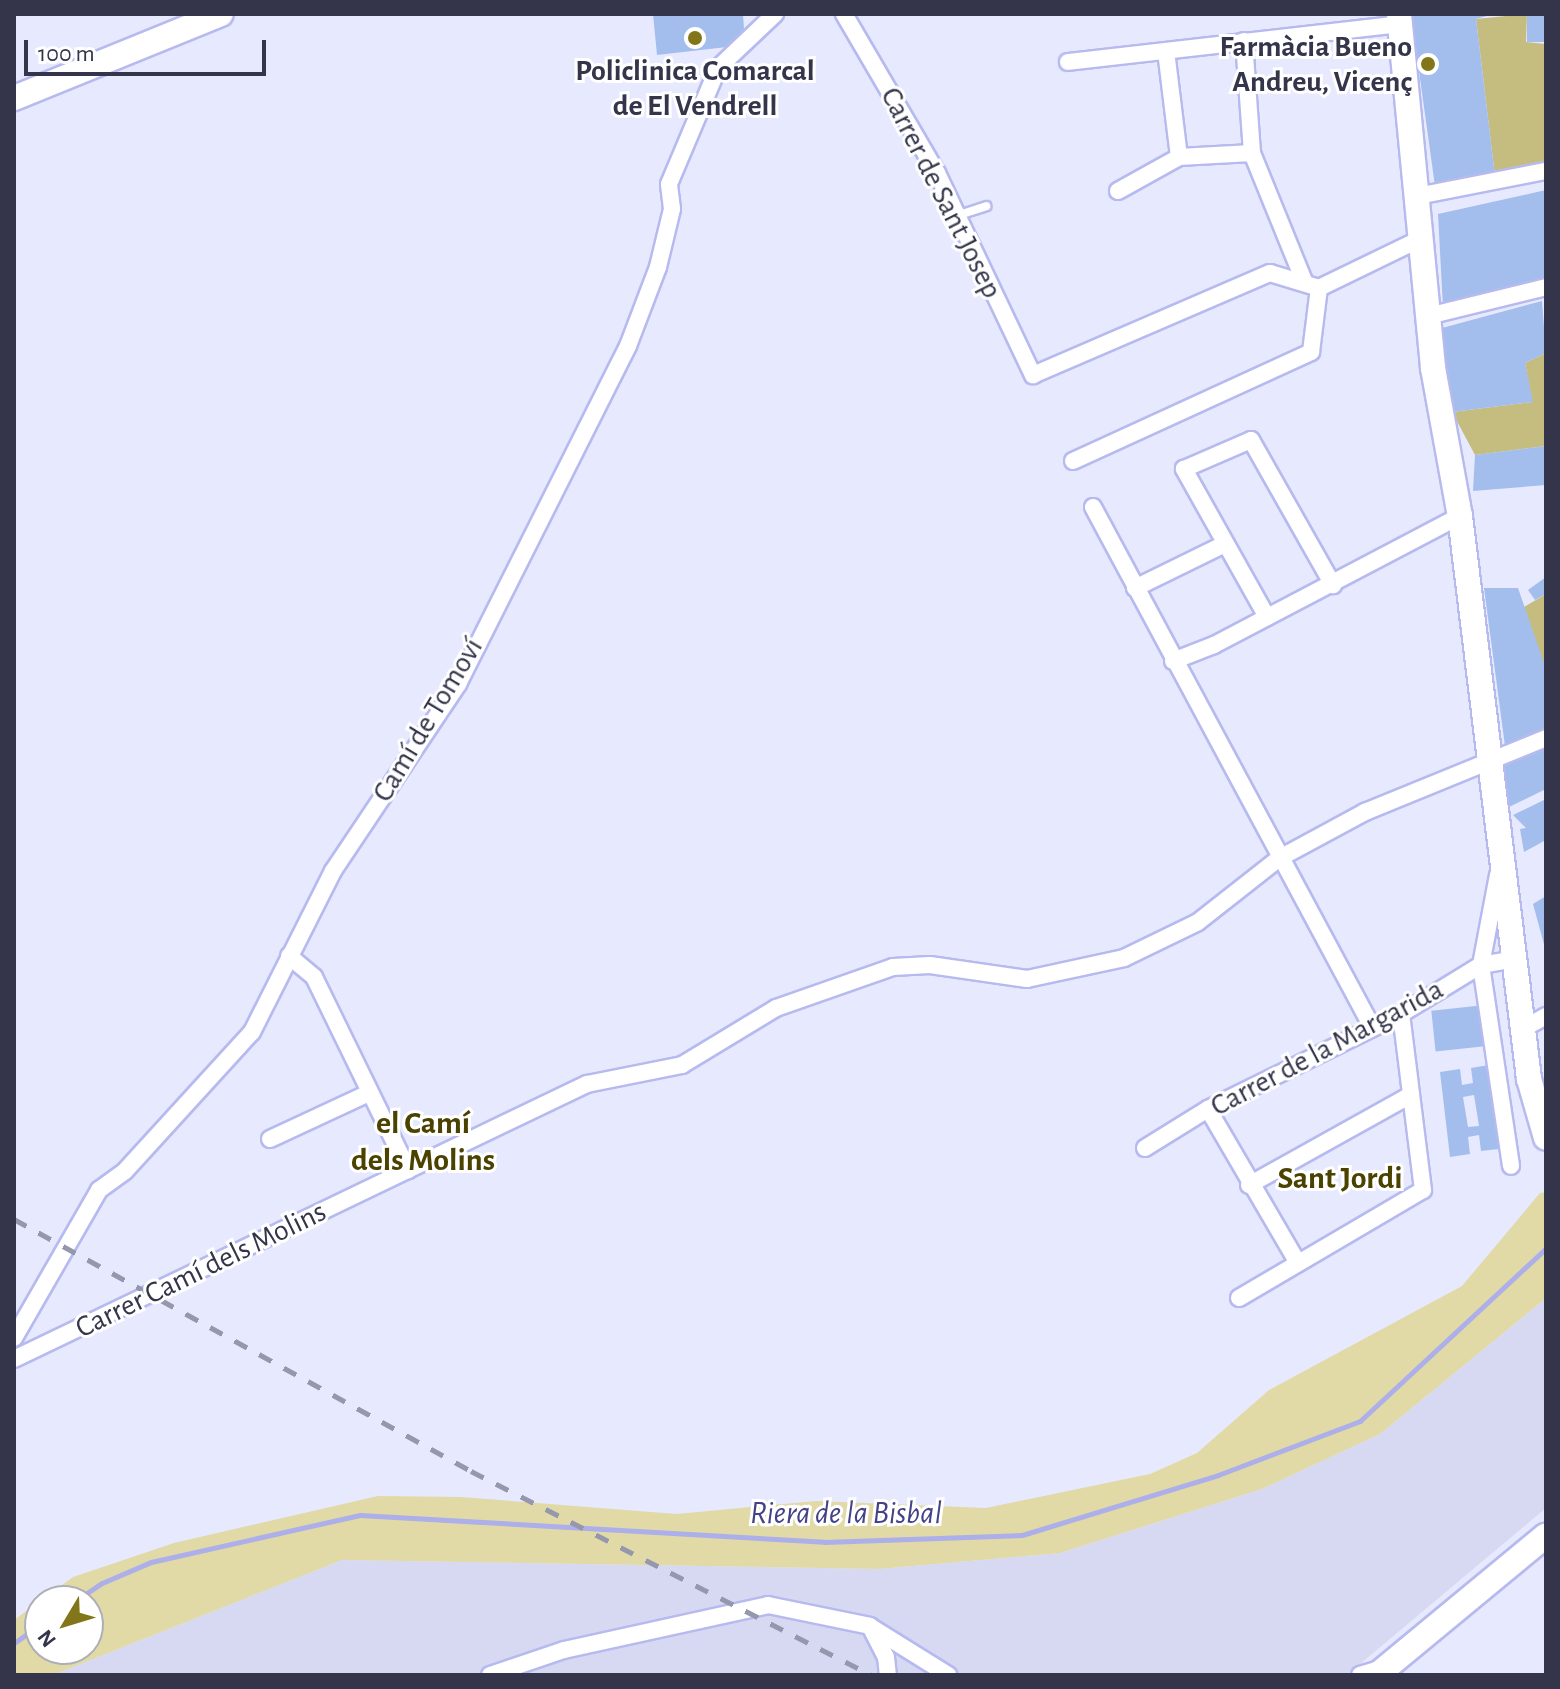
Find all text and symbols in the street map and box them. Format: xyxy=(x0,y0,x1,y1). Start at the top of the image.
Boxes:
scale bar xyxy=(28,24,270,74)
marker: Policlinica Comarcal de El Vendrell xyxy=(684,27,706,49)
place label: Farmàcia Bueno Andreu, Vicenç xyxy=(1220,29,1412,100)
text: 100 m xyxy=(38,42,95,66)
place label: Policlinica Comarcal de El Vendrell xyxy=(575,53,815,124)
marker: Farmàcia Bueno Andreu, Vicenç xyxy=(1419,55,1437,73)
street label: Carrer de Sant Josep xyxy=(872,81,1010,305)
street label: Camí de Tomoví xyxy=(365,631,491,809)
street label: Carrer de la Margarida xyxy=(1205,971,1449,1125)
district label: el Camí dels Molins xyxy=(351,1105,495,1180)
district label: Sant Jordi xyxy=(1277,1159,1403,1197)
street label: Carrer Camí dels Molins xyxy=(70,1194,332,1346)
water label: Riera de la Bisbal xyxy=(750,1494,942,1532)
north arrow xyxy=(24,1585,104,1665)
text: N xyxy=(33,1626,60,1651)

